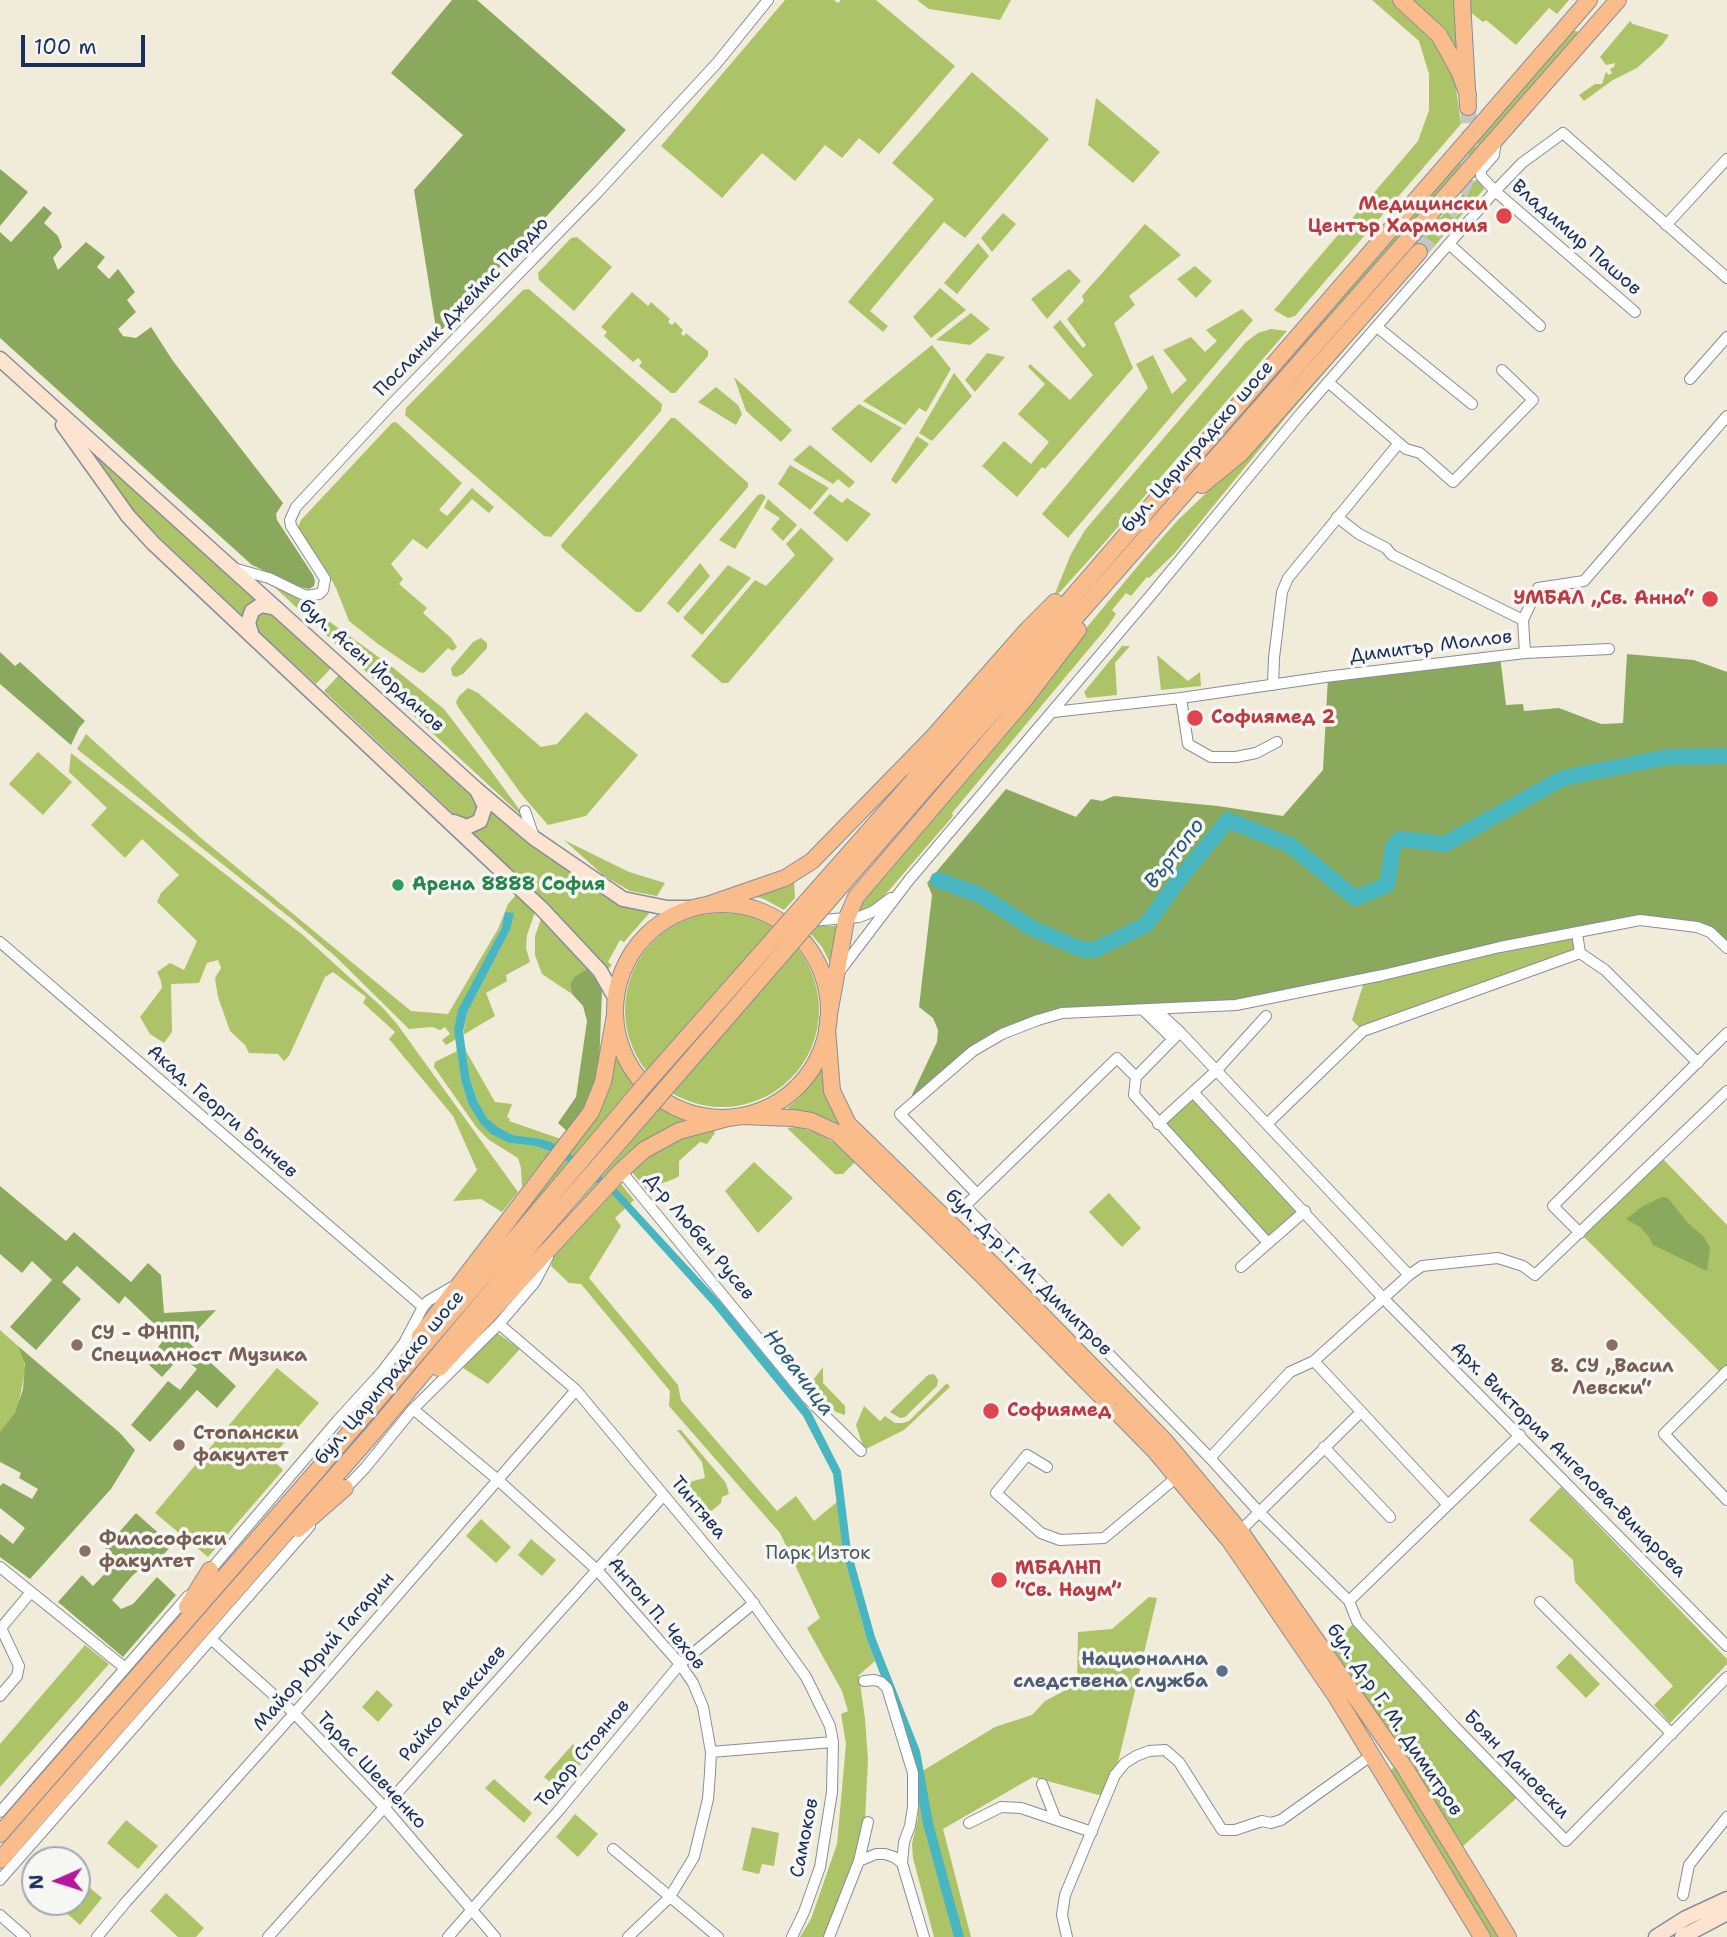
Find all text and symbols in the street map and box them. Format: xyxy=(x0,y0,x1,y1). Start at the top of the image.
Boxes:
scale bar xyxy=(24,21,149,65)
text: 100 m xyxy=(34,33,97,61)
street label: Владимир Пашов xyxy=(1506,175,1646,301)
place label: Медицински Център Хармония xyxy=(1308,194,1488,238)
marker: Медицински Център Хармония xyxy=(1494,206,1514,226)
street label: Посланик Джеймс Пардю xyxy=(370,212,554,402)
street label: бул. Цариградско шосе xyxy=(1117,356,1279,538)
place label: УМБАЛ „Св. Анна“ xyxy=(1513,588,1694,610)
marker: УМБАЛ „Св. Анна“ xyxy=(1700,589,1720,609)
street label: бул. Асен Йорданов xyxy=(294,595,448,737)
street label: Димитър Моллов xyxy=(1348,626,1514,668)
place label: Софиямед 2 xyxy=(1211,707,1335,729)
marker: Софиямед 2 xyxy=(1185,708,1205,728)
water label: Въртопо xyxy=(1140,814,1210,894)
place label: Арена 8888 София xyxy=(412,874,606,896)
marker: Арена 8888 София xyxy=(390,877,406,893)
street label: Акад. Георги Бончев xyxy=(142,1040,302,1184)
street label: Д-р Любен Русев xyxy=(639,1169,759,1305)
street label: бул. Д-р Г. М. Димитров xyxy=(940,1185,1116,1361)
street label: бул. Цариградско шосе xyxy=(310,1286,470,1470)
place label: СУ - ФНПП, Специалност Музика xyxy=(91,1323,307,1367)
water label: Новачица xyxy=(757,1325,839,1421)
marker: СУ - ФНПП, Специалност Музика xyxy=(69,1337,85,1353)
street label: Арх. Виктория Ангелова-Винарова xyxy=(1445,1337,1691,1583)
marker: 8. СУ „Васил Левски“ xyxy=(1604,1337,1620,1353)
place label: 8. СУ „Васил Левски“ xyxy=(1550,1356,1674,1400)
place label: Софиямед xyxy=(1007,1400,1111,1422)
marker: Софиямед xyxy=(981,1401,1001,1421)
place label: Стопански факултет xyxy=(193,1423,299,1467)
marker: Стопански факултет xyxy=(171,1437,187,1453)
street label: Тинтява xyxy=(665,1472,731,1544)
place label: Философски факултет xyxy=(99,1529,227,1573)
marker: Философски факултет xyxy=(77,1543,93,1559)
park label: Парк Изток xyxy=(766,1543,870,1565)
street label: Антон П. Чехов xyxy=(602,1553,710,1675)
place label: MБАЛНП “Св. Наум” xyxy=(1015,1558,1121,1602)
street label: Майор Юрий Гагарин xyxy=(249,1568,399,1736)
marker: MБАЛНП “Св. Наум” xyxy=(989,1570,1009,1590)
street label: бул. Д-р Г. М. Димитров xyxy=(1321,1620,1467,1820)
street label: Райко Алексиев xyxy=(395,1641,511,1767)
place label: Национална следствена служба xyxy=(1013,1649,1208,1693)
marker: Национална следствена служба xyxy=(1214,1663,1230,1679)
street label: Тодор Стоянов xyxy=(531,1695,635,1813)
street label: Боян Дановски xyxy=(1458,1706,1574,1824)
street label: Тарас Шевченко xyxy=(311,1708,431,1834)
street label: Самоков xyxy=(786,1796,824,1880)
north arrow xyxy=(21,1846,91,1916)
text: N xyxy=(24,1874,49,1890)

